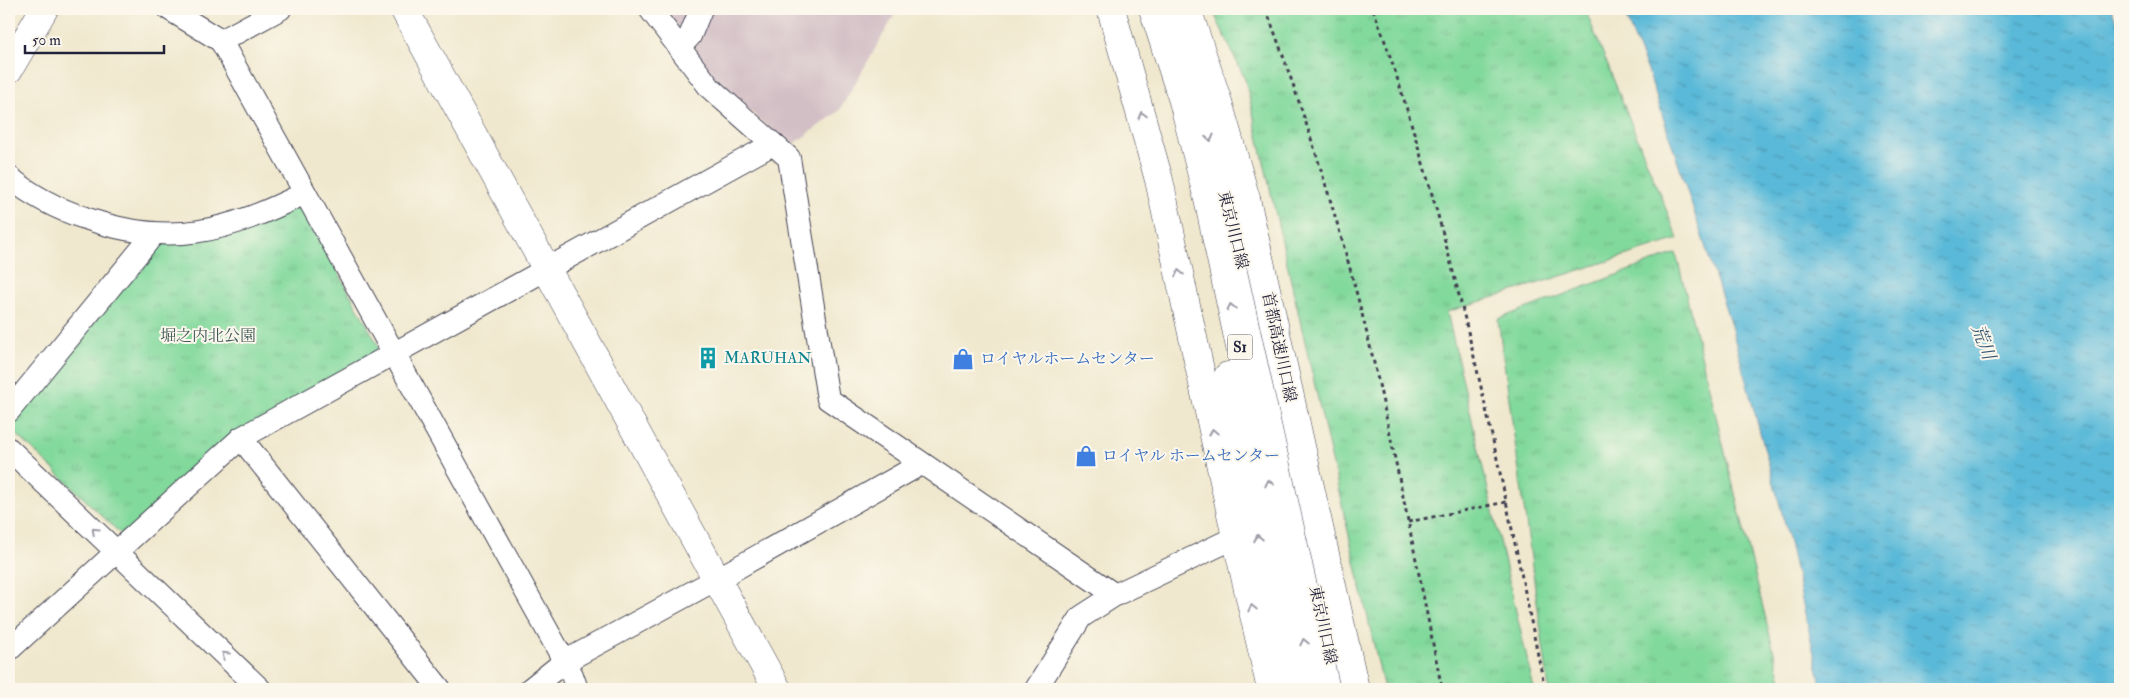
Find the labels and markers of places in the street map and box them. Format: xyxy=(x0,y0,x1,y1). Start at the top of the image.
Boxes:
building icon: MARUHAN xyxy=(695,345,721,371)
shop icon: ロイヤルホームセンター xyxy=(950,346,976,372)
place label: MARUHAN xyxy=(724,348,812,368)
place label: ロイヤルホームセンター xyxy=(980,349,1155,369)
shop icon: ロイヤル ホームセンター xyxy=(1073,443,1099,469)
place label: ロイヤル ホームセンター xyxy=(1102,446,1280,466)

